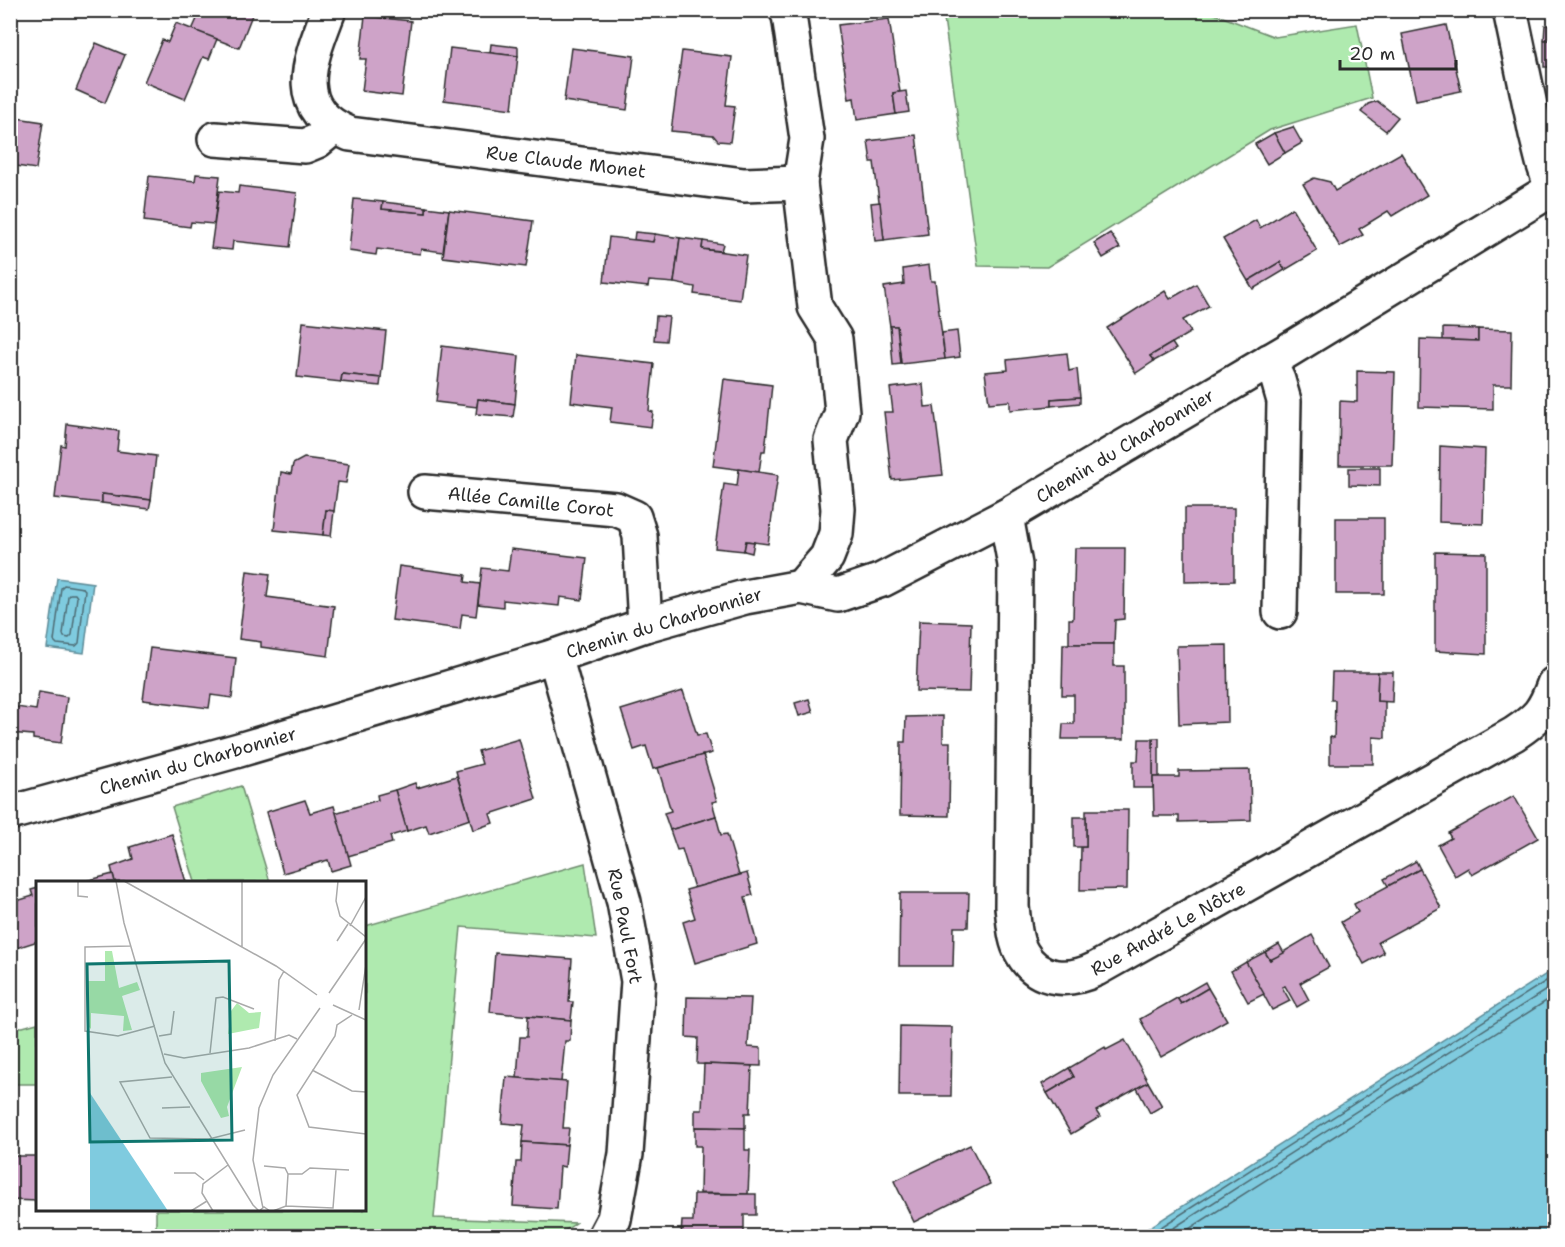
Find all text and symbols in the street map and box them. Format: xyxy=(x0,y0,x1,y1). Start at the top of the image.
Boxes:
scale bar xyxy=(1340,33,1456,71)
text: 20 m xyxy=(1349,42,1395,66)
street label: Rue Claude Monet xyxy=(485,140,647,184)
street label: Chemin du Charbonnier xyxy=(1031,383,1219,509)
street label: Allée Camille Corot xyxy=(447,481,615,523)
street label: Chemin du Charbonnier xyxy=(563,582,765,664)
street label: Chemin du Charbonnier xyxy=(97,721,299,801)
street label: Rue Paul Fort xyxy=(602,866,648,986)
street label: Rue André Le Nôtre xyxy=(1086,877,1250,981)
inset map xyxy=(36,881,366,1211)

